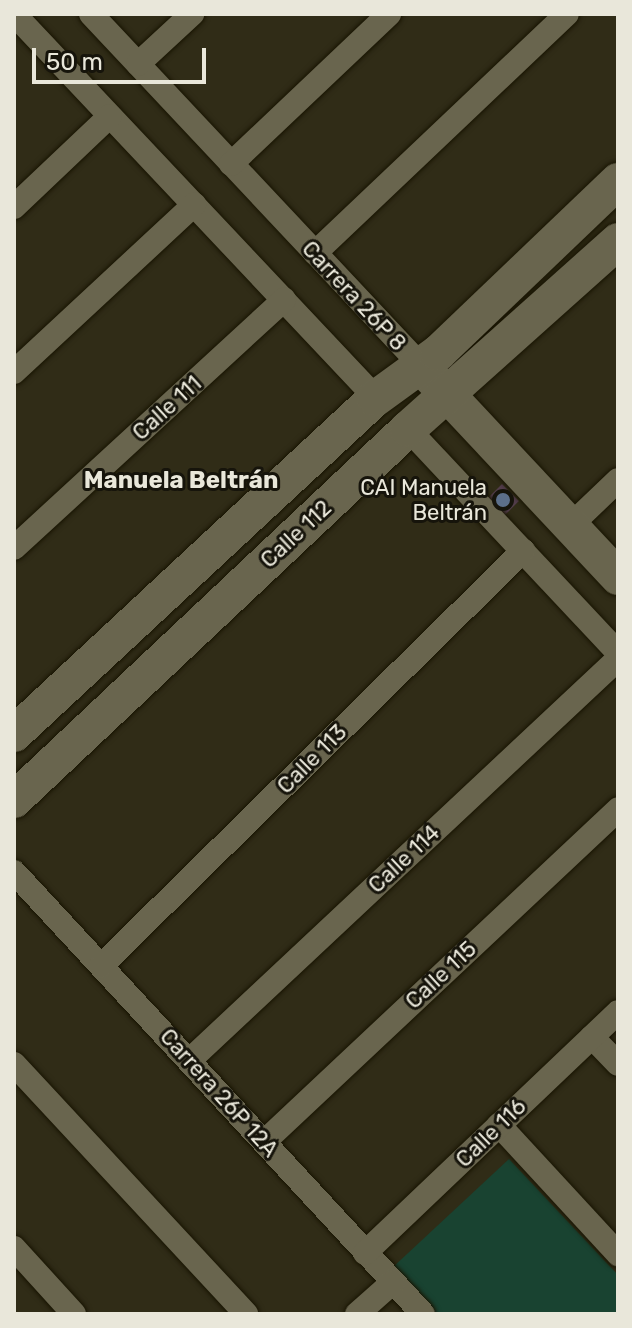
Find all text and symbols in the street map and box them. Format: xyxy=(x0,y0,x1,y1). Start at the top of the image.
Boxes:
scale bar xyxy=(36,32,210,82)
text: 50 m xyxy=(46,48,103,76)
street label: Carrera 26P 8 xyxy=(296,235,412,357)
street label: Calle 111 xyxy=(127,370,207,446)
district label: Manuela Beltrán xyxy=(84,467,278,495)
place label: CAI Manuela Beltrán xyxy=(360,474,487,526)
marker: CAI Manuela Beltrán xyxy=(494,491,512,509)
street label: Calle 112 xyxy=(255,495,337,573)
street label: Calle 113 xyxy=(272,719,352,799)
street label: Calle 114 xyxy=(363,819,445,899)
street label: Calle 115 xyxy=(400,936,482,1014)
street label: Carrera 26P 12A xyxy=(154,1023,284,1163)
street label: Calle 116 xyxy=(450,1093,532,1173)

